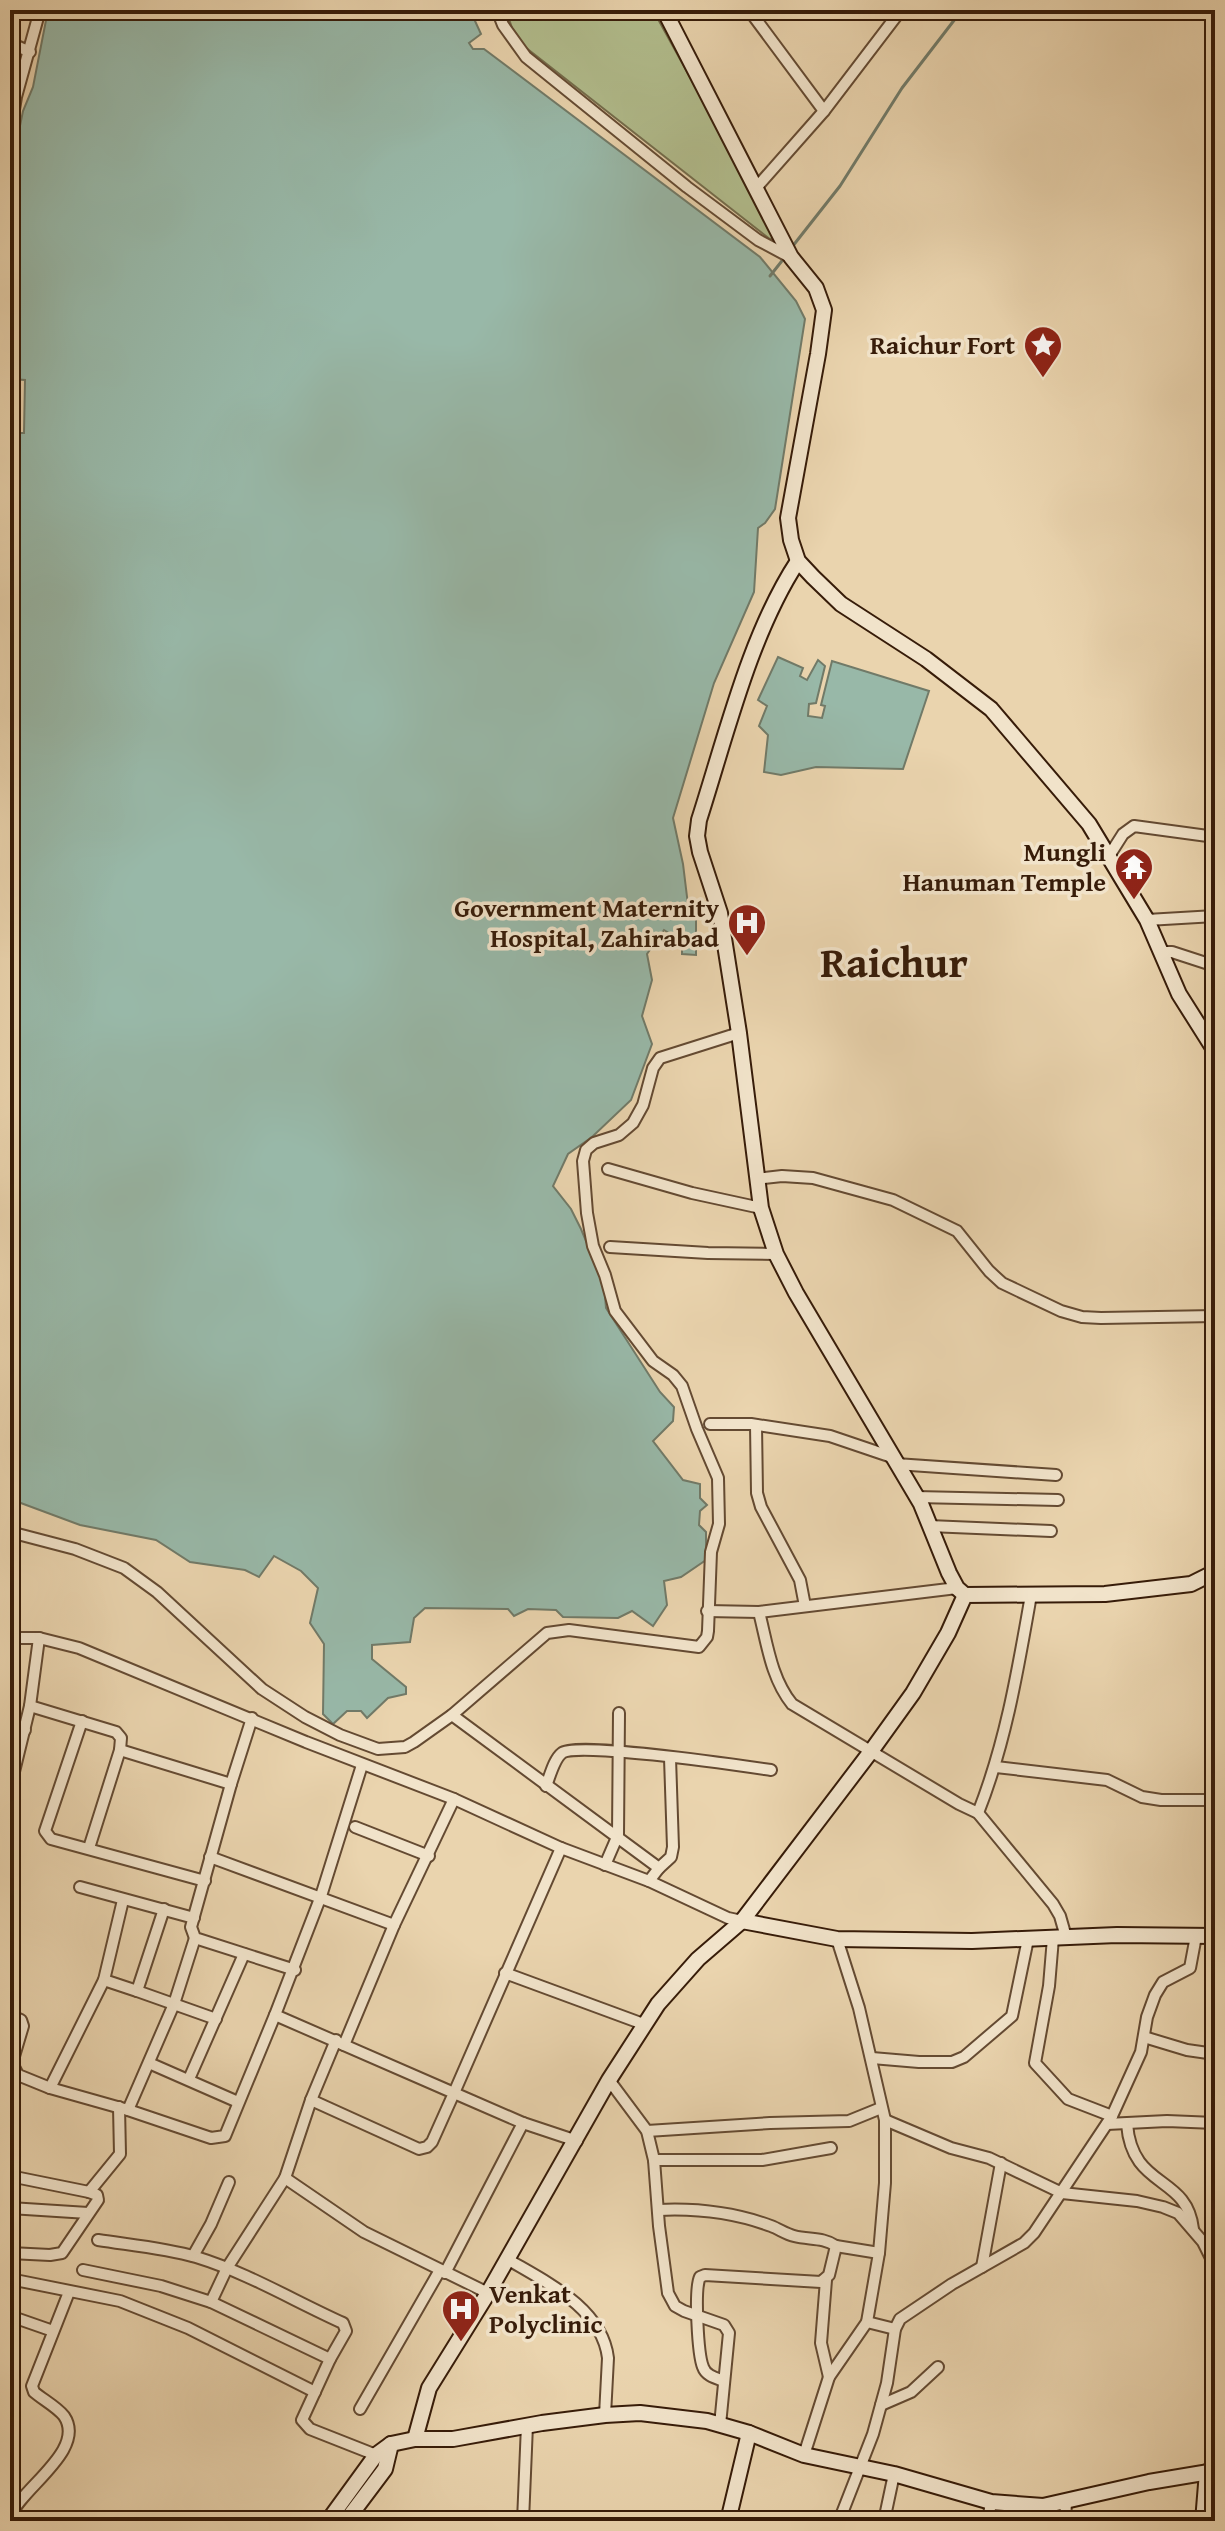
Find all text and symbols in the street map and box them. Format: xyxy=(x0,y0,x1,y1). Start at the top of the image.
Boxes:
place icon: Raichur Fort xyxy=(1022,324,1064,379)
place label: Raichur Fort xyxy=(870,325,1015,364)
place label: Mungli Hanuman Temple xyxy=(903,832,1106,901)
temple icon: Mungli Hanuman Temple xyxy=(1113,846,1155,901)
place label: Government Maternity Hospital, Zahirabad xyxy=(454,888,720,957)
hospital icon: Government Maternity Hospital, Zahirabad xyxy=(726,902,768,957)
district label: Raichur xyxy=(820,931,968,992)
place label: Venkat Polyclinic xyxy=(489,2274,603,2343)
hospital icon: Venkat Polyclinic xyxy=(440,2288,482,2343)

